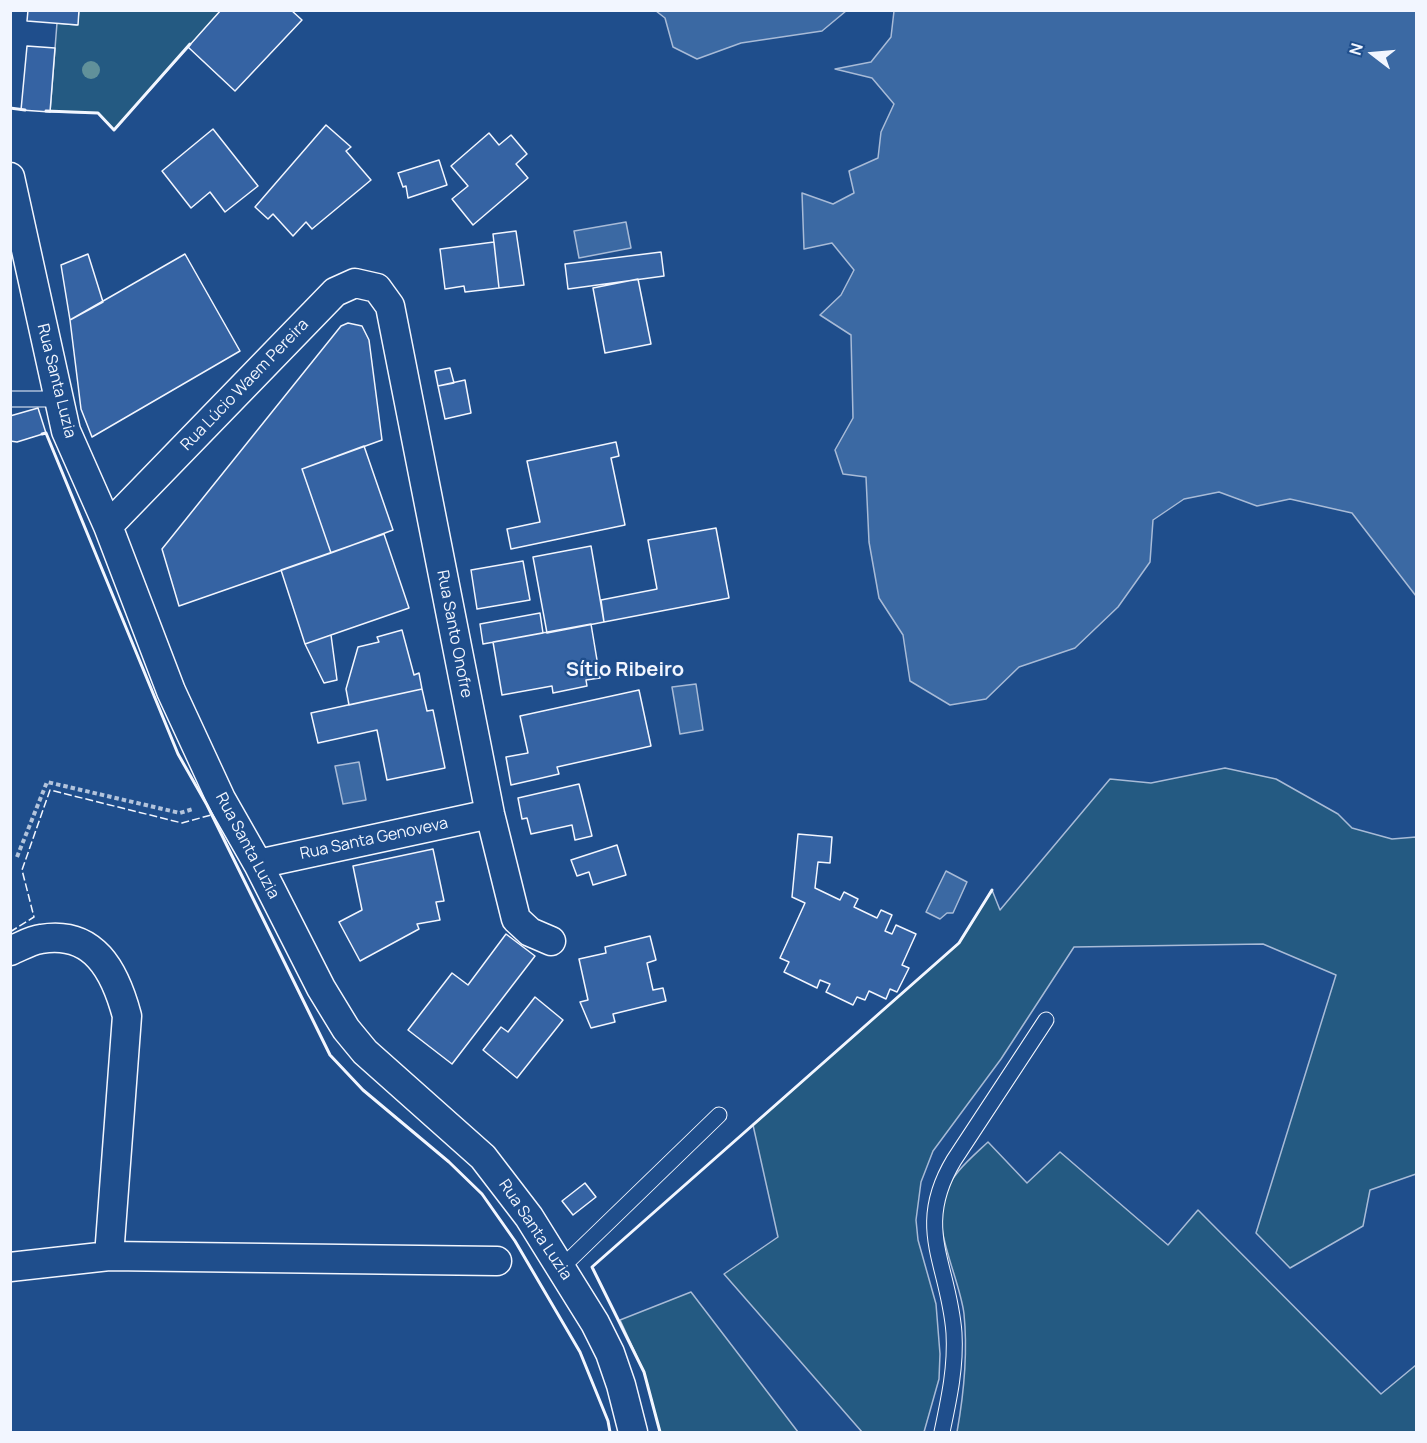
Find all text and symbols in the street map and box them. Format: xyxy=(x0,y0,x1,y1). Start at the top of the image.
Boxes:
north arrow xyxy=(1343,24,1403,84)
text: N xyxy=(1344,40,1368,58)
street label: Rua Lúcio Waem Pereira xyxy=(177,315,313,455)
street label: Rua Santa Luzia xyxy=(33,322,79,440)
street label: Rua Santo Onofre xyxy=(432,568,476,700)
district label: Sítio Ribeiro xyxy=(566,658,684,682)
street label: Rua Santa Luzia xyxy=(211,790,283,902)
street label: Rua Santa Genoveva xyxy=(298,814,450,864)
street label: Rua Santa Luzia xyxy=(494,1176,576,1284)

